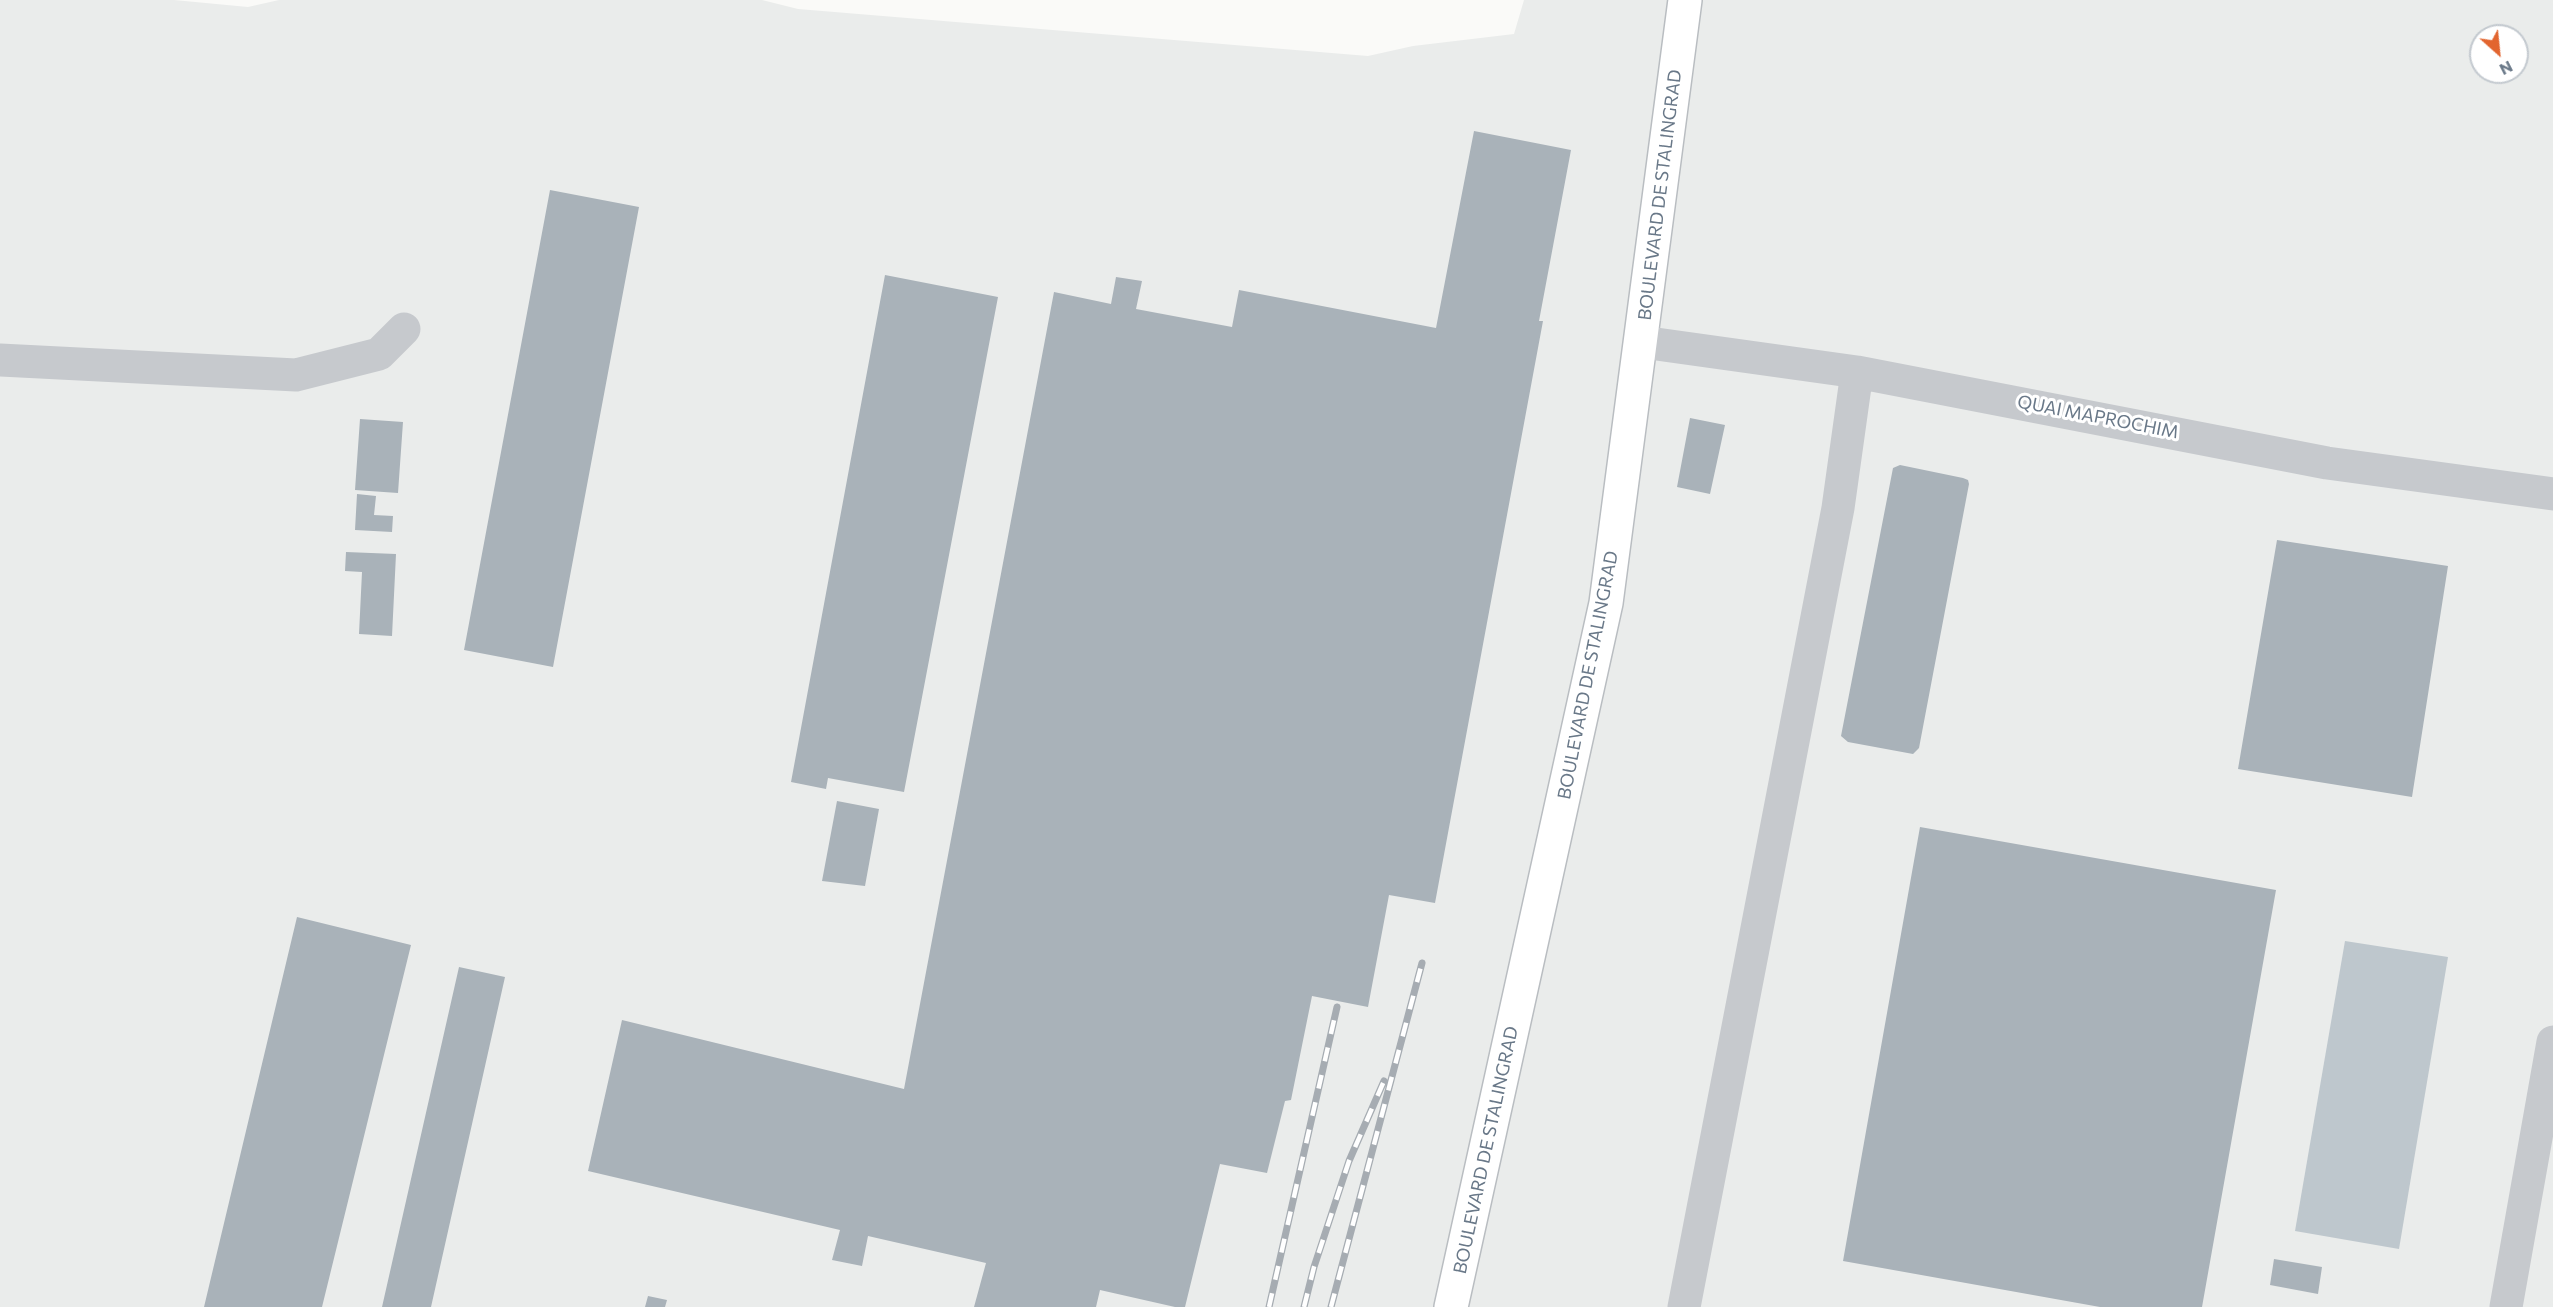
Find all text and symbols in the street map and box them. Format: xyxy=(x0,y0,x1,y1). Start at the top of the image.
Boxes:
north arrow xyxy=(2469,24,2529,84)
text: N xyxy=(2497,58,2516,80)
street label: BOULEVARD DE STALINGRAD xyxy=(1634,68,1686,322)
street label: QUAI MAPROCHIM xyxy=(2016,391,2180,443)
street label: BOULEVARD DE STALINGRAD xyxy=(1553,549,1623,801)
street label: BOULEVARD DE STALINGRAD xyxy=(1449,1024,1523,1276)

